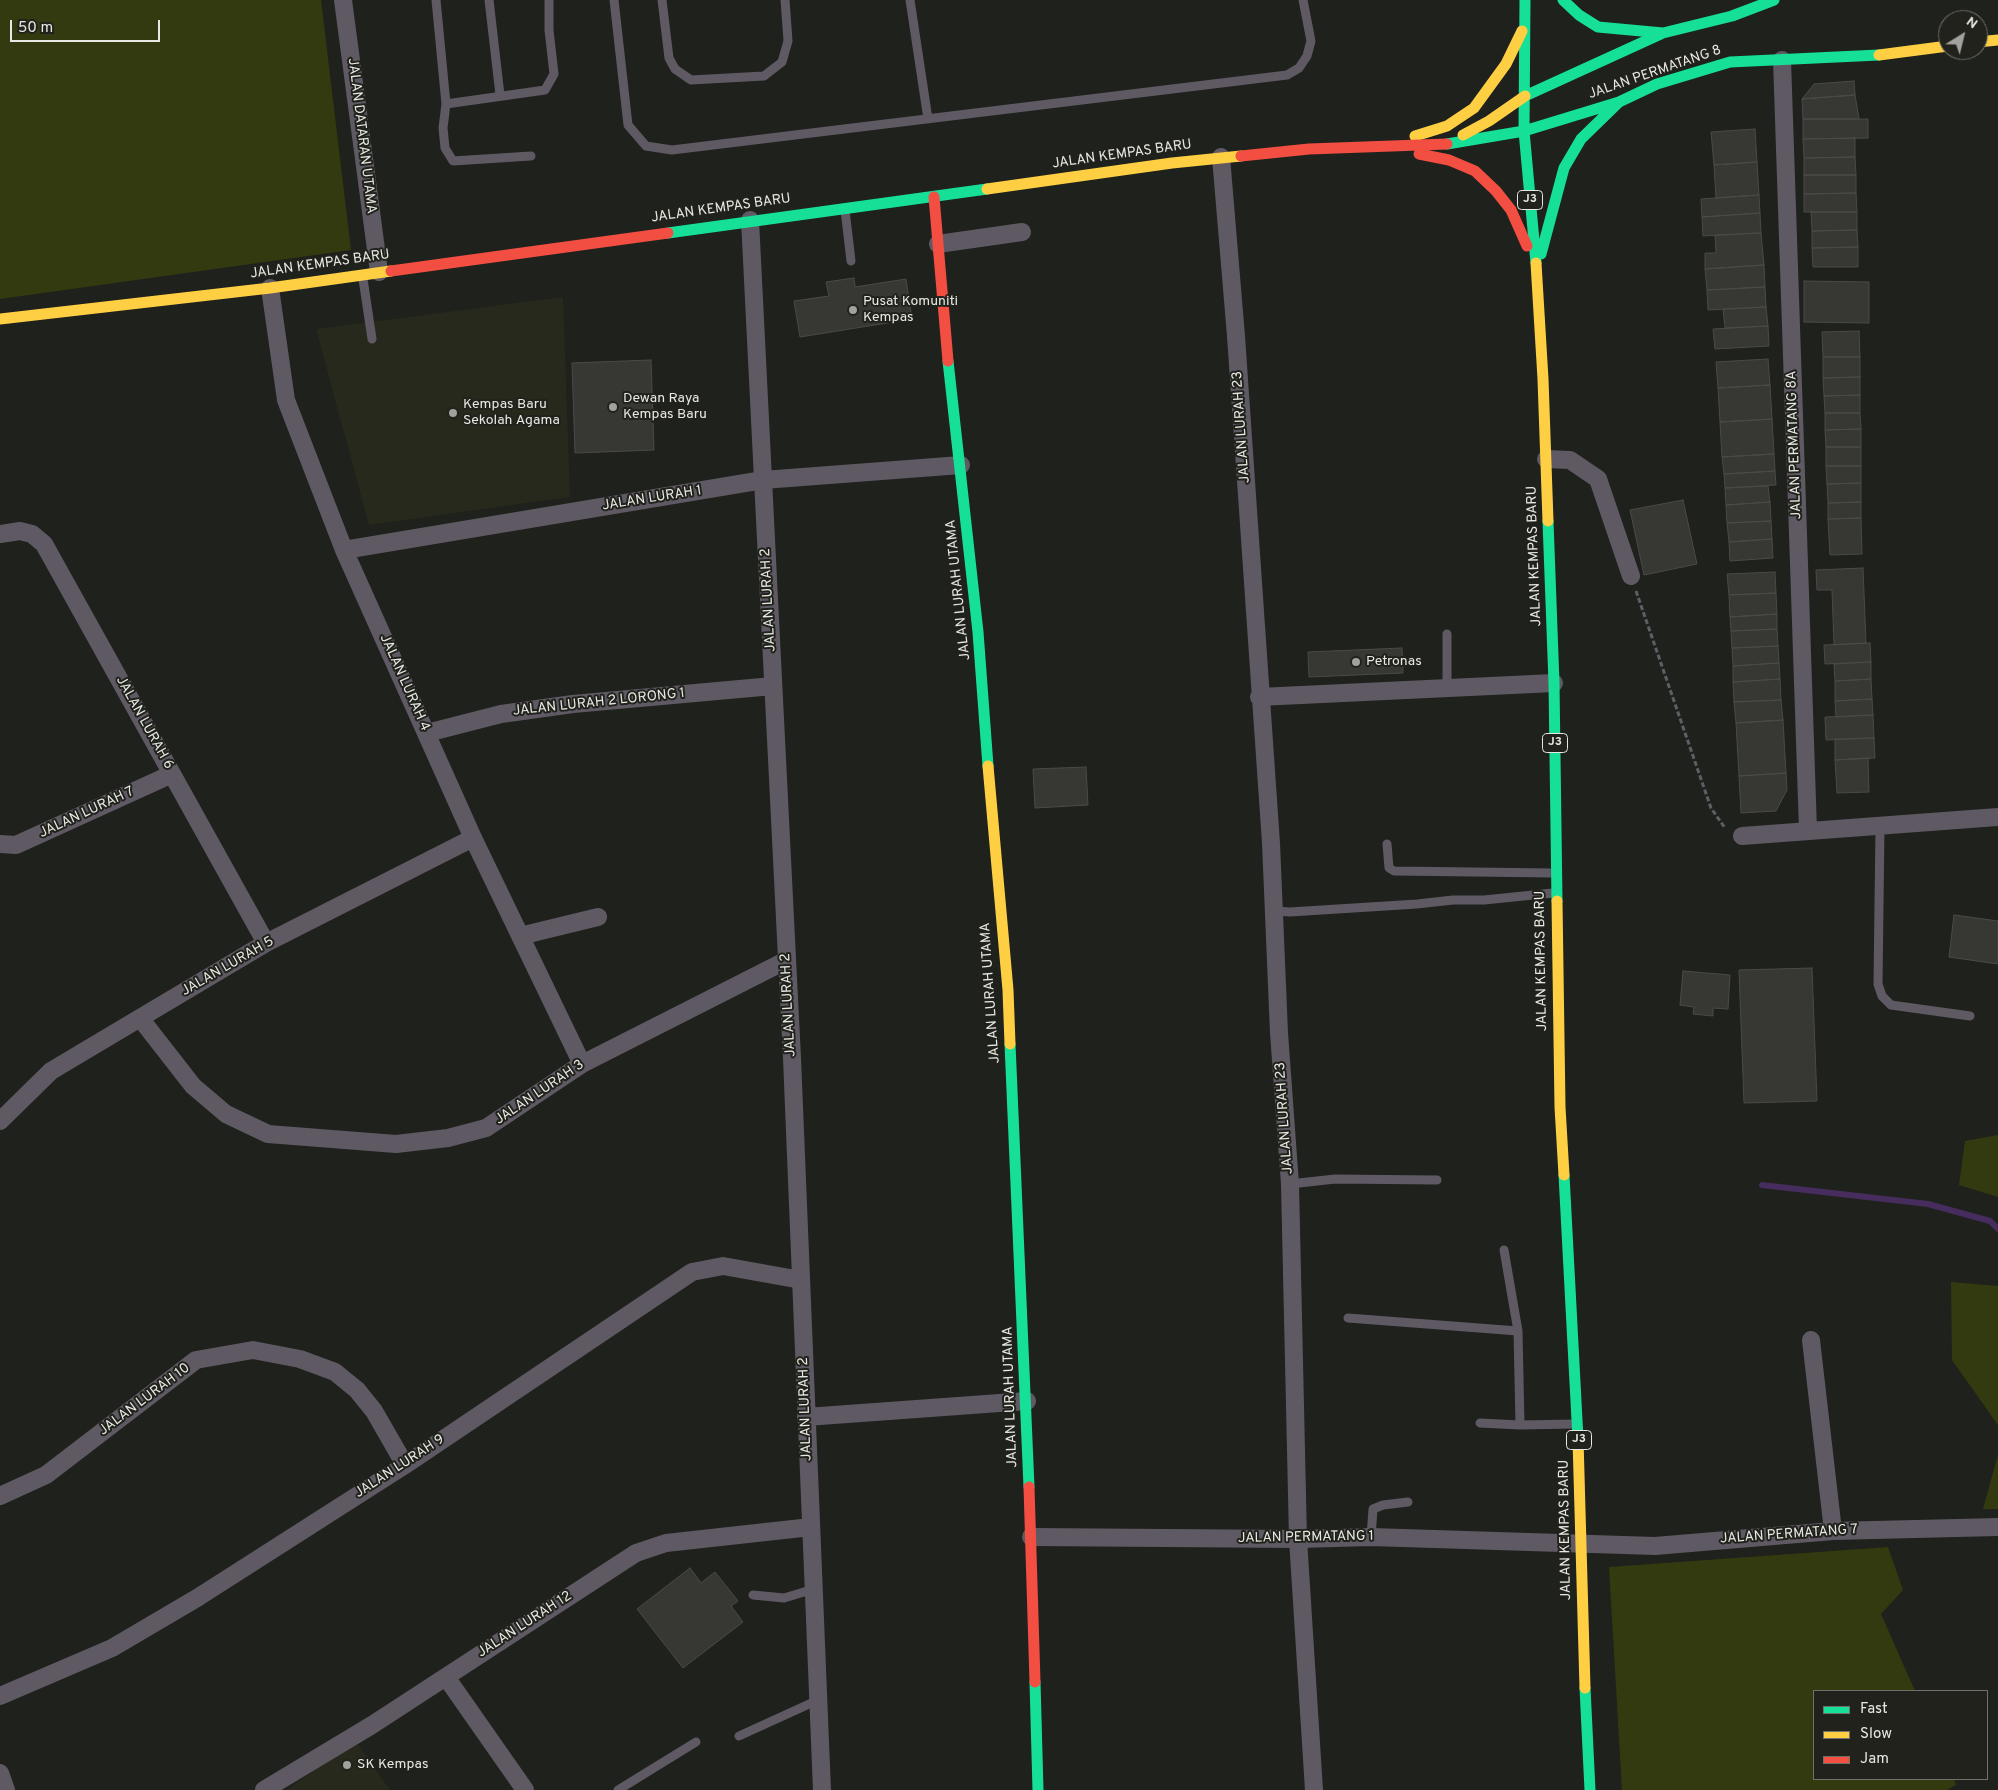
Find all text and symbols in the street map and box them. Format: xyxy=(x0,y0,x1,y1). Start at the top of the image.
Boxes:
scale bar xyxy=(12,10,162,42)
north arrow xyxy=(1938,10,1988,60)
text: N xyxy=(1962,13,1981,33)
text: 50 m xyxy=(18,19,53,38)
street label: JALAN PERMATANG 8 xyxy=(1586,42,1724,104)
street label: JALAN DATARAN UTAMA xyxy=(343,57,379,215)
street label: JALAN KEMPAS BARU xyxy=(1051,137,1193,173)
road number: J3 xyxy=(1518,190,1542,210)
street label: JALAN KEMPAS BARU xyxy=(650,191,792,227)
street label: JALAN KEMPAS BARU xyxy=(249,247,391,283)
place label: Pusat Komuniti Kempas xyxy=(863,294,958,326)
marker: Pusat Komuniti Kempas xyxy=(847,304,859,316)
street label: JALAN LURAH 23 xyxy=(1230,370,1254,484)
street label: JALAN PERMATANG 8A xyxy=(1784,370,1806,520)
place label: Dewan Raya Kempas Baru xyxy=(623,391,707,424)
place label: Kempas Baru Sekolah Agama xyxy=(463,397,560,430)
marker: Dewan Raya Kempas Baru xyxy=(607,401,619,413)
marker: Kempas Baru Sekolah Agama xyxy=(447,407,459,419)
street label: JALAN LURAH 1 xyxy=(601,483,703,515)
street label: JALAN KEMPAS BARU xyxy=(1524,485,1546,627)
street label: JALAN LURAH UTAMA xyxy=(943,519,975,661)
street label: JALAN LURAH 2 xyxy=(758,548,780,652)
street label: JALAN LURAH 4 xyxy=(375,632,433,734)
place label: Petronas xyxy=(1366,654,1422,670)
marker: Petronas xyxy=(1350,656,1362,668)
street label: JALAN LURAH 6 xyxy=(111,674,177,772)
street label: JALAN LURAH 2 LORONG 1 xyxy=(512,686,686,720)
road number: J3 xyxy=(1542,734,1568,752)
street label: JALAN LURAH 7 xyxy=(37,784,137,842)
street label: JALAN KEMPAS BARU xyxy=(1532,891,1552,1031)
street label: JALAN LURAH UTAMA xyxy=(978,922,1004,1064)
street label: JALAN LURAH 5 xyxy=(179,934,277,1000)
street label: JALAN LURAH 2 xyxy=(778,953,800,1057)
street label: JALAN LURAH 3 xyxy=(492,1057,588,1129)
street label: JALAN LURAH 23 xyxy=(1273,1061,1297,1175)
street label: JALAN LURAH UTAMA xyxy=(1000,1326,1022,1468)
street label: JALAN LURAH 2 xyxy=(796,1357,816,1461)
street label: JALAN LURAH 10 xyxy=(96,1360,194,1440)
road number: J3 xyxy=(1566,1430,1592,1450)
street label: JALAN LURAH 9 xyxy=(352,1432,448,1502)
street label: JALAN KEMPAS BARU xyxy=(1556,1460,1576,1600)
street label: JALAN PERMATANG 7 xyxy=(1720,1522,1858,1548)
street label: JALAN PERMATANG 1 xyxy=(1238,1528,1374,1548)
street label: JALAN LURAH 12 xyxy=(475,1588,575,1662)
legend xyxy=(1813,1690,1988,1780)
text: Fast xyxy=(1860,1700,1888,1719)
text: Slow xyxy=(1860,1725,1892,1744)
text: Jam xyxy=(1860,1750,1889,1769)
place label: SK Kempas xyxy=(357,1757,429,1773)
marker: SK Kempas xyxy=(341,1759,353,1771)

